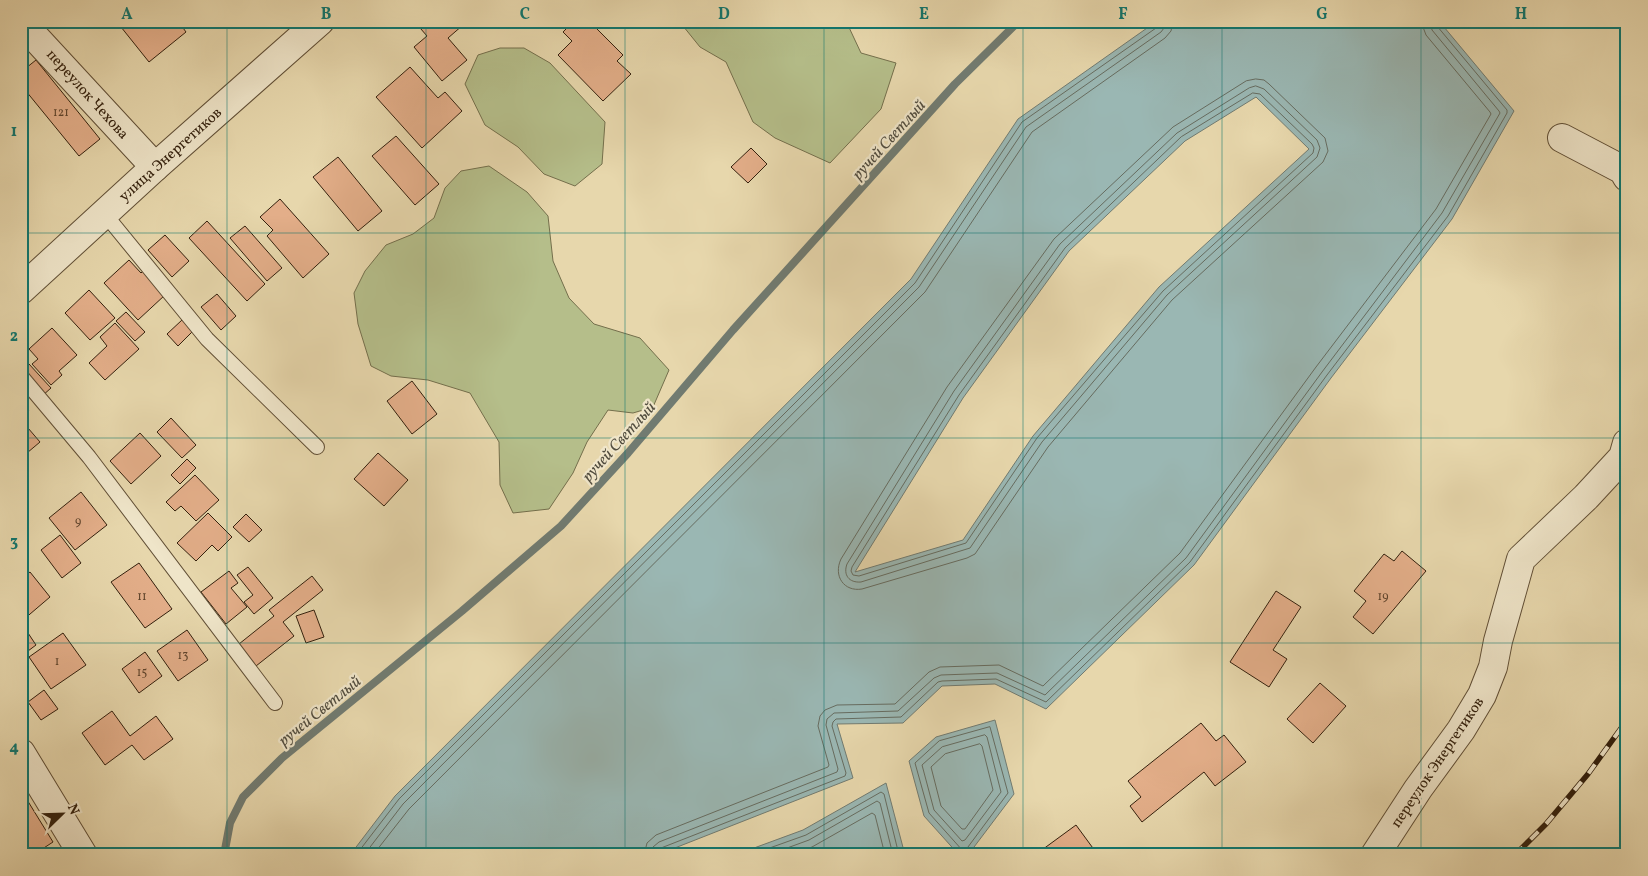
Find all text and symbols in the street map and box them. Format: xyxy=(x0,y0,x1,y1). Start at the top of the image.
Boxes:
text: A xyxy=(121,4,133,26)
text: B xyxy=(321,4,332,26)
text: C xyxy=(520,4,530,26)
text: D xyxy=(718,4,730,26)
text: E xyxy=(919,4,929,26)
text: F xyxy=(1118,4,1128,26)
text: G xyxy=(1316,4,1328,26)
text: H xyxy=(1515,4,1527,26)
street label: переулок Чехова xyxy=(41,45,133,145)
water label: ручей Светлый xyxy=(848,96,931,185)
street label: улица Энергетиков xyxy=(115,103,227,207)
house number: 121 xyxy=(53,105,69,121)
text: 1 xyxy=(11,121,17,143)
text: 2 xyxy=(10,326,18,348)
water label: ручей Светлый xyxy=(578,398,661,487)
house number: 9 xyxy=(75,514,81,530)
text: 3 xyxy=(10,531,18,553)
house number: 11 xyxy=(137,589,147,605)
house number: 19 xyxy=(1378,589,1388,605)
house number: 13 xyxy=(178,648,188,664)
house number: 1 xyxy=(55,654,59,670)
house number: 15 xyxy=(137,665,147,681)
water label: ручей Светлый xyxy=(274,671,366,752)
street label: переулок Энергетиков xyxy=(1387,693,1490,832)
text: 4 xyxy=(9,737,19,759)
north arrow xyxy=(38,788,88,838)
text: N xyxy=(62,801,83,818)

